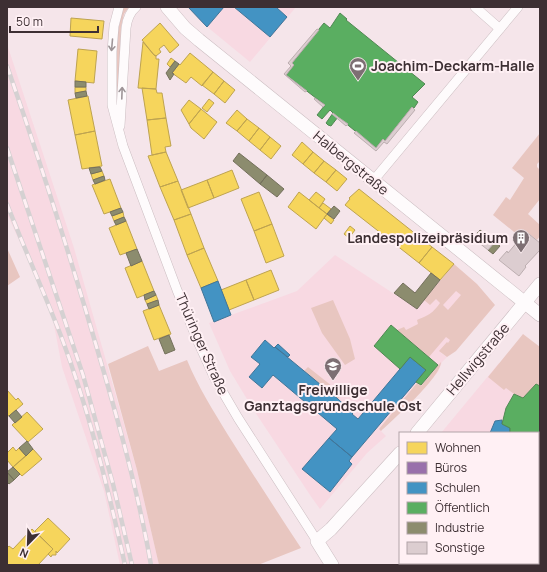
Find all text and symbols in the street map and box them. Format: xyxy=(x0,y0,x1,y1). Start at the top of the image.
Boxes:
scale bar xyxy=(10,8,98,34)
text: 50 m xyxy=(16,13,43,30)
one-way arrow xyxy=(109,38,116,51)
sports icon: Joachim-Deckarm-Halle xyxy=(348,56,368,81)
place label: Joachim-Deckarm-Halle xyxy=(371,56,534,75)
one-way arrow xyxy=(118,87,126,100)
street label: Halbergstraße xyxy=(310,126,393,199)
place label: Landespolizeipräsidium xyxy=(347,228,508,247)
building icon: Landespolizeipräsidium xyxy=(511,228,531,253)
street label: Thüringer Straße xyxy=(172,290,233,398)
street label: Hellwigstraße xyxy=(442,319,513,399)
school or university icon: Freiwillige Ganztagsgrundschule Ost xyxy=(323,356,343,381)
place label: Freiwillige Ganztagsgrundschule Ost xyxy=(244,380,422,415)
legend xyxy=(399,432,539,564)
text: Wohnen xyxy=(435,439,481,456)
text: Büros xyxy=(435,459,467,476)
text: Schulen xyxy=(435,479,480,496)
text: Öffentlich xyxy=(435,499,490,516)
text: Industrie xyxy=(435,519,484,536)
north arrow xyxy=(8,524,48,564)
text: Sonstige xyxy=(435,539,485,556)
text: N xyxy=(17,545,30,562)

